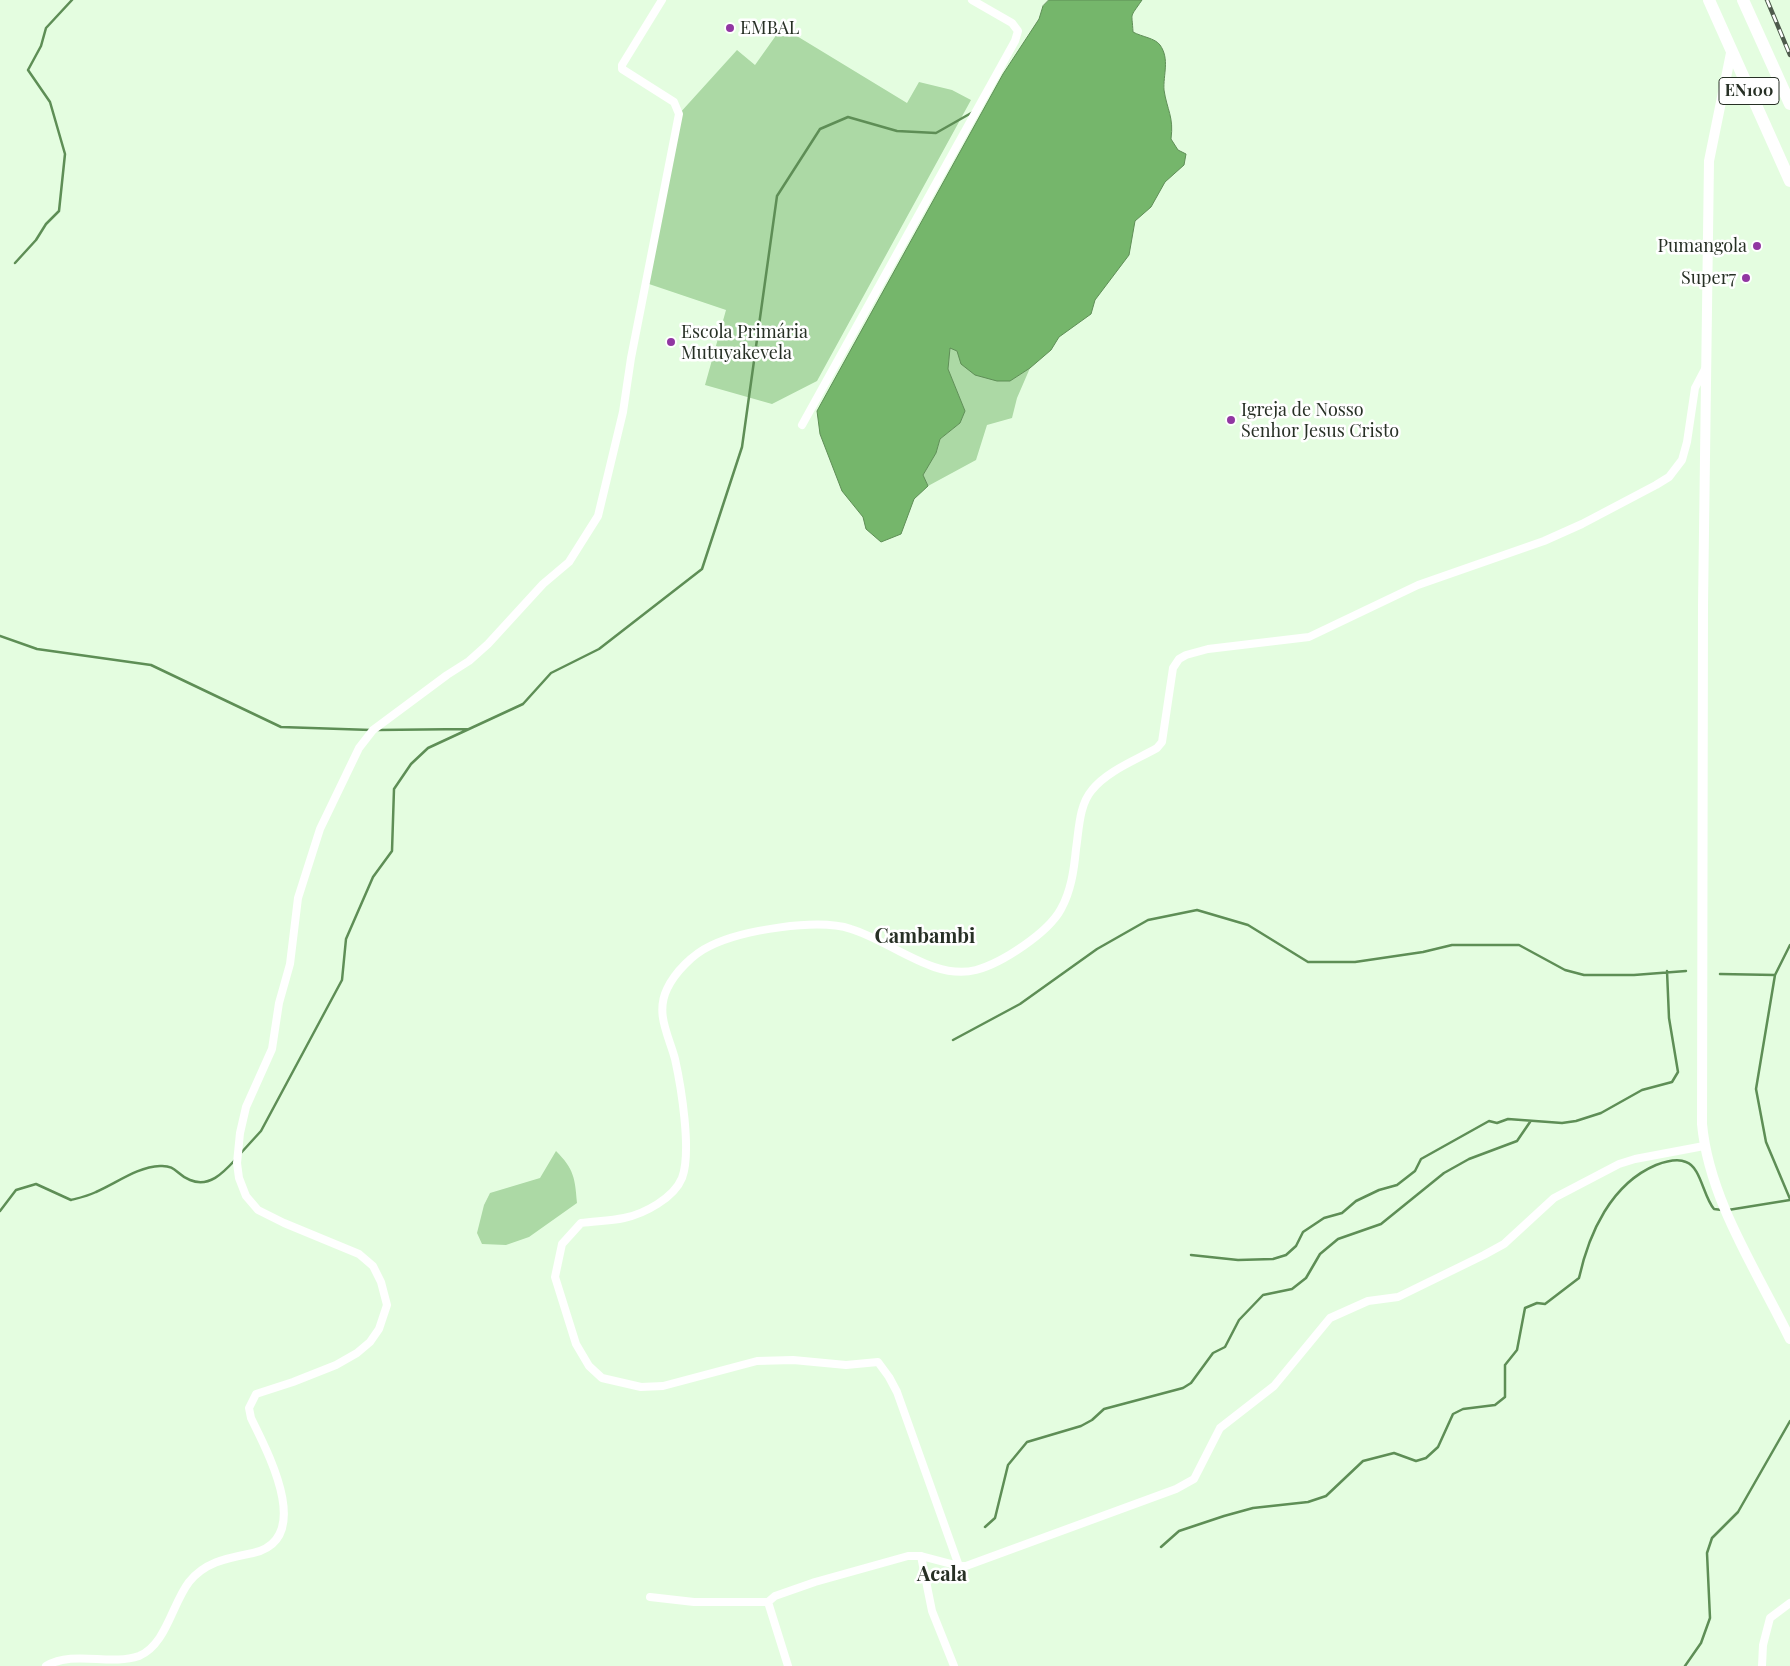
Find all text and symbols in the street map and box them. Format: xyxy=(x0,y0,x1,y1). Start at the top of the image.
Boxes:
place label: EMBAL xyxy=(740,17,799,39)
marker: EMBAL xyxy=(724,22,736,34)
road number: EN100 xyxy=(1719,78,1779,104)
place label: Pumangola xyxy=(1657,235,1747,257)
marker: Pumangola xyxy=(1751,240,1763,252)
place label: Super7 xyxy=(1681,267,1736,289)
marker: Super7 xyxy=(1740,272,1752,284)
place label: Escola Primária Mutuyakevela xyxy=(681,321,808,364)
marker: Escola Primária Mutuyakevela xyxy=(665,336,677,348)
place label: Igreja de Nosso Senhor Jesus Cristo xyxy=(1241,399,1399,442)
marker: Igreja de Nosso Senhor Jesus Cristo xyxy=(1225,414,1237,426)
district label: Cambambi xyxy=(875,925,975,949)
district label: Acala xyxy=(917,1563,967,1587)

